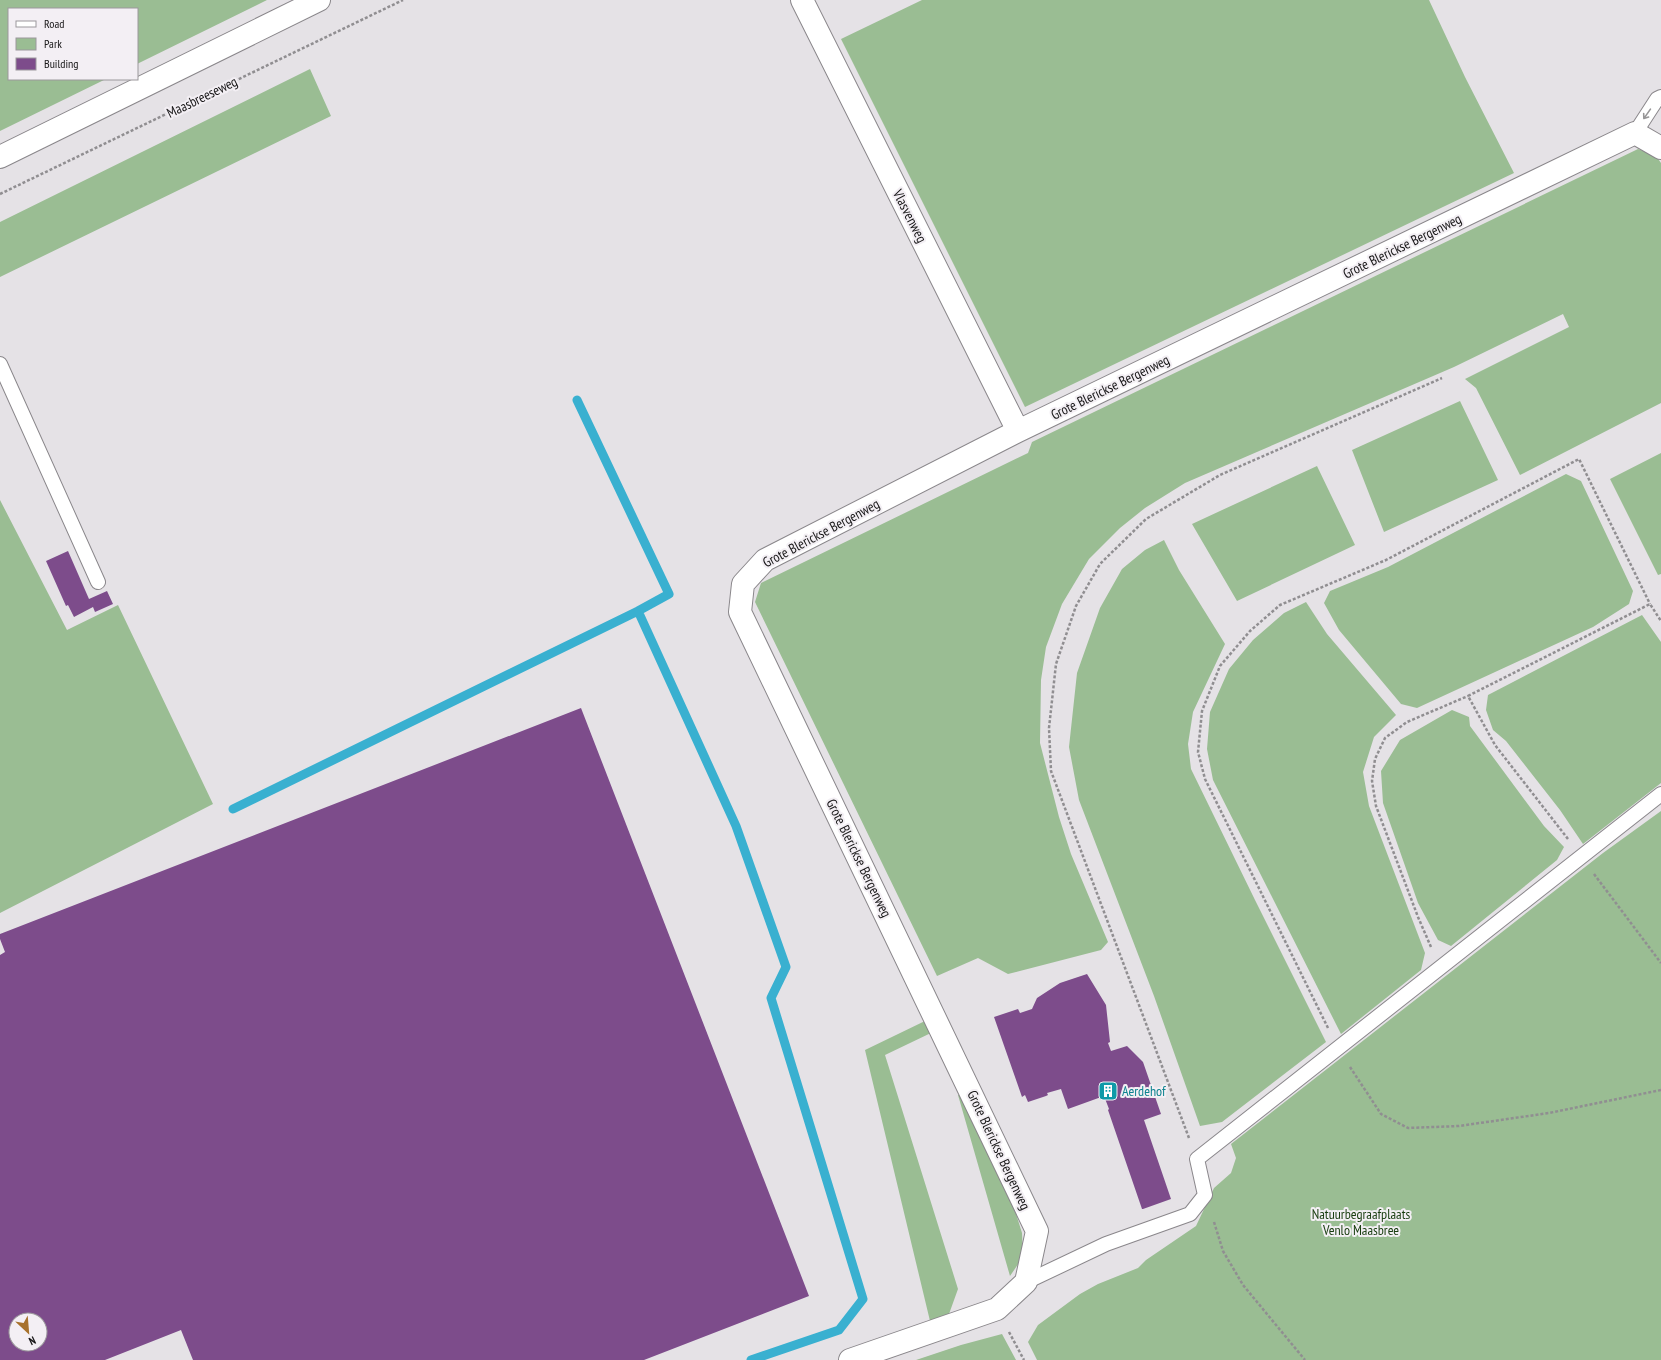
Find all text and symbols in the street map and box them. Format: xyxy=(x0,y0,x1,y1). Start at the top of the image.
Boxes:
legend xyxy=(8,8,138,80)
text: Road xyxy=(44,16,64,31)
text: Park xyxy=(44,36,62,51)
text: Building xyxy=(44,56,79,71)
street label: Maasbreeseweg xyxy=(164,72,240,122)
one-way arrow xyxy=(1643,108,1651,119)
street label: Vlasvenweg xyxy=(889,185,931,246)
street label: Grote Blerickse Bergenweg xyxy=(1340,209,1464,283)
street label: Grote Blerickse Bergenweg xyxy=(1048,350,1172,424)
street label: Grote Blerickse Bergenweg xyxy=(760,495,882,571)
street label: Grote Blerickse Bergenweg xyxy=(822,796,896,920)
building icon: Aerdehof xyxy=(1097,1080,1119,1102)
place label: Aerdehof xyxy=(1122,1082,1166,1100)
street label: Grote Blerickse Bergenweg xyxy=(963,1087,1035,1213)
park label: Natuurbegraafplaats Venlo Maasbree xyxy=(1312,1205,1411,1239)
north arrow xyxy=(8,1312,48,1352)
text: N xyxy=(27,1333,38,1349)

